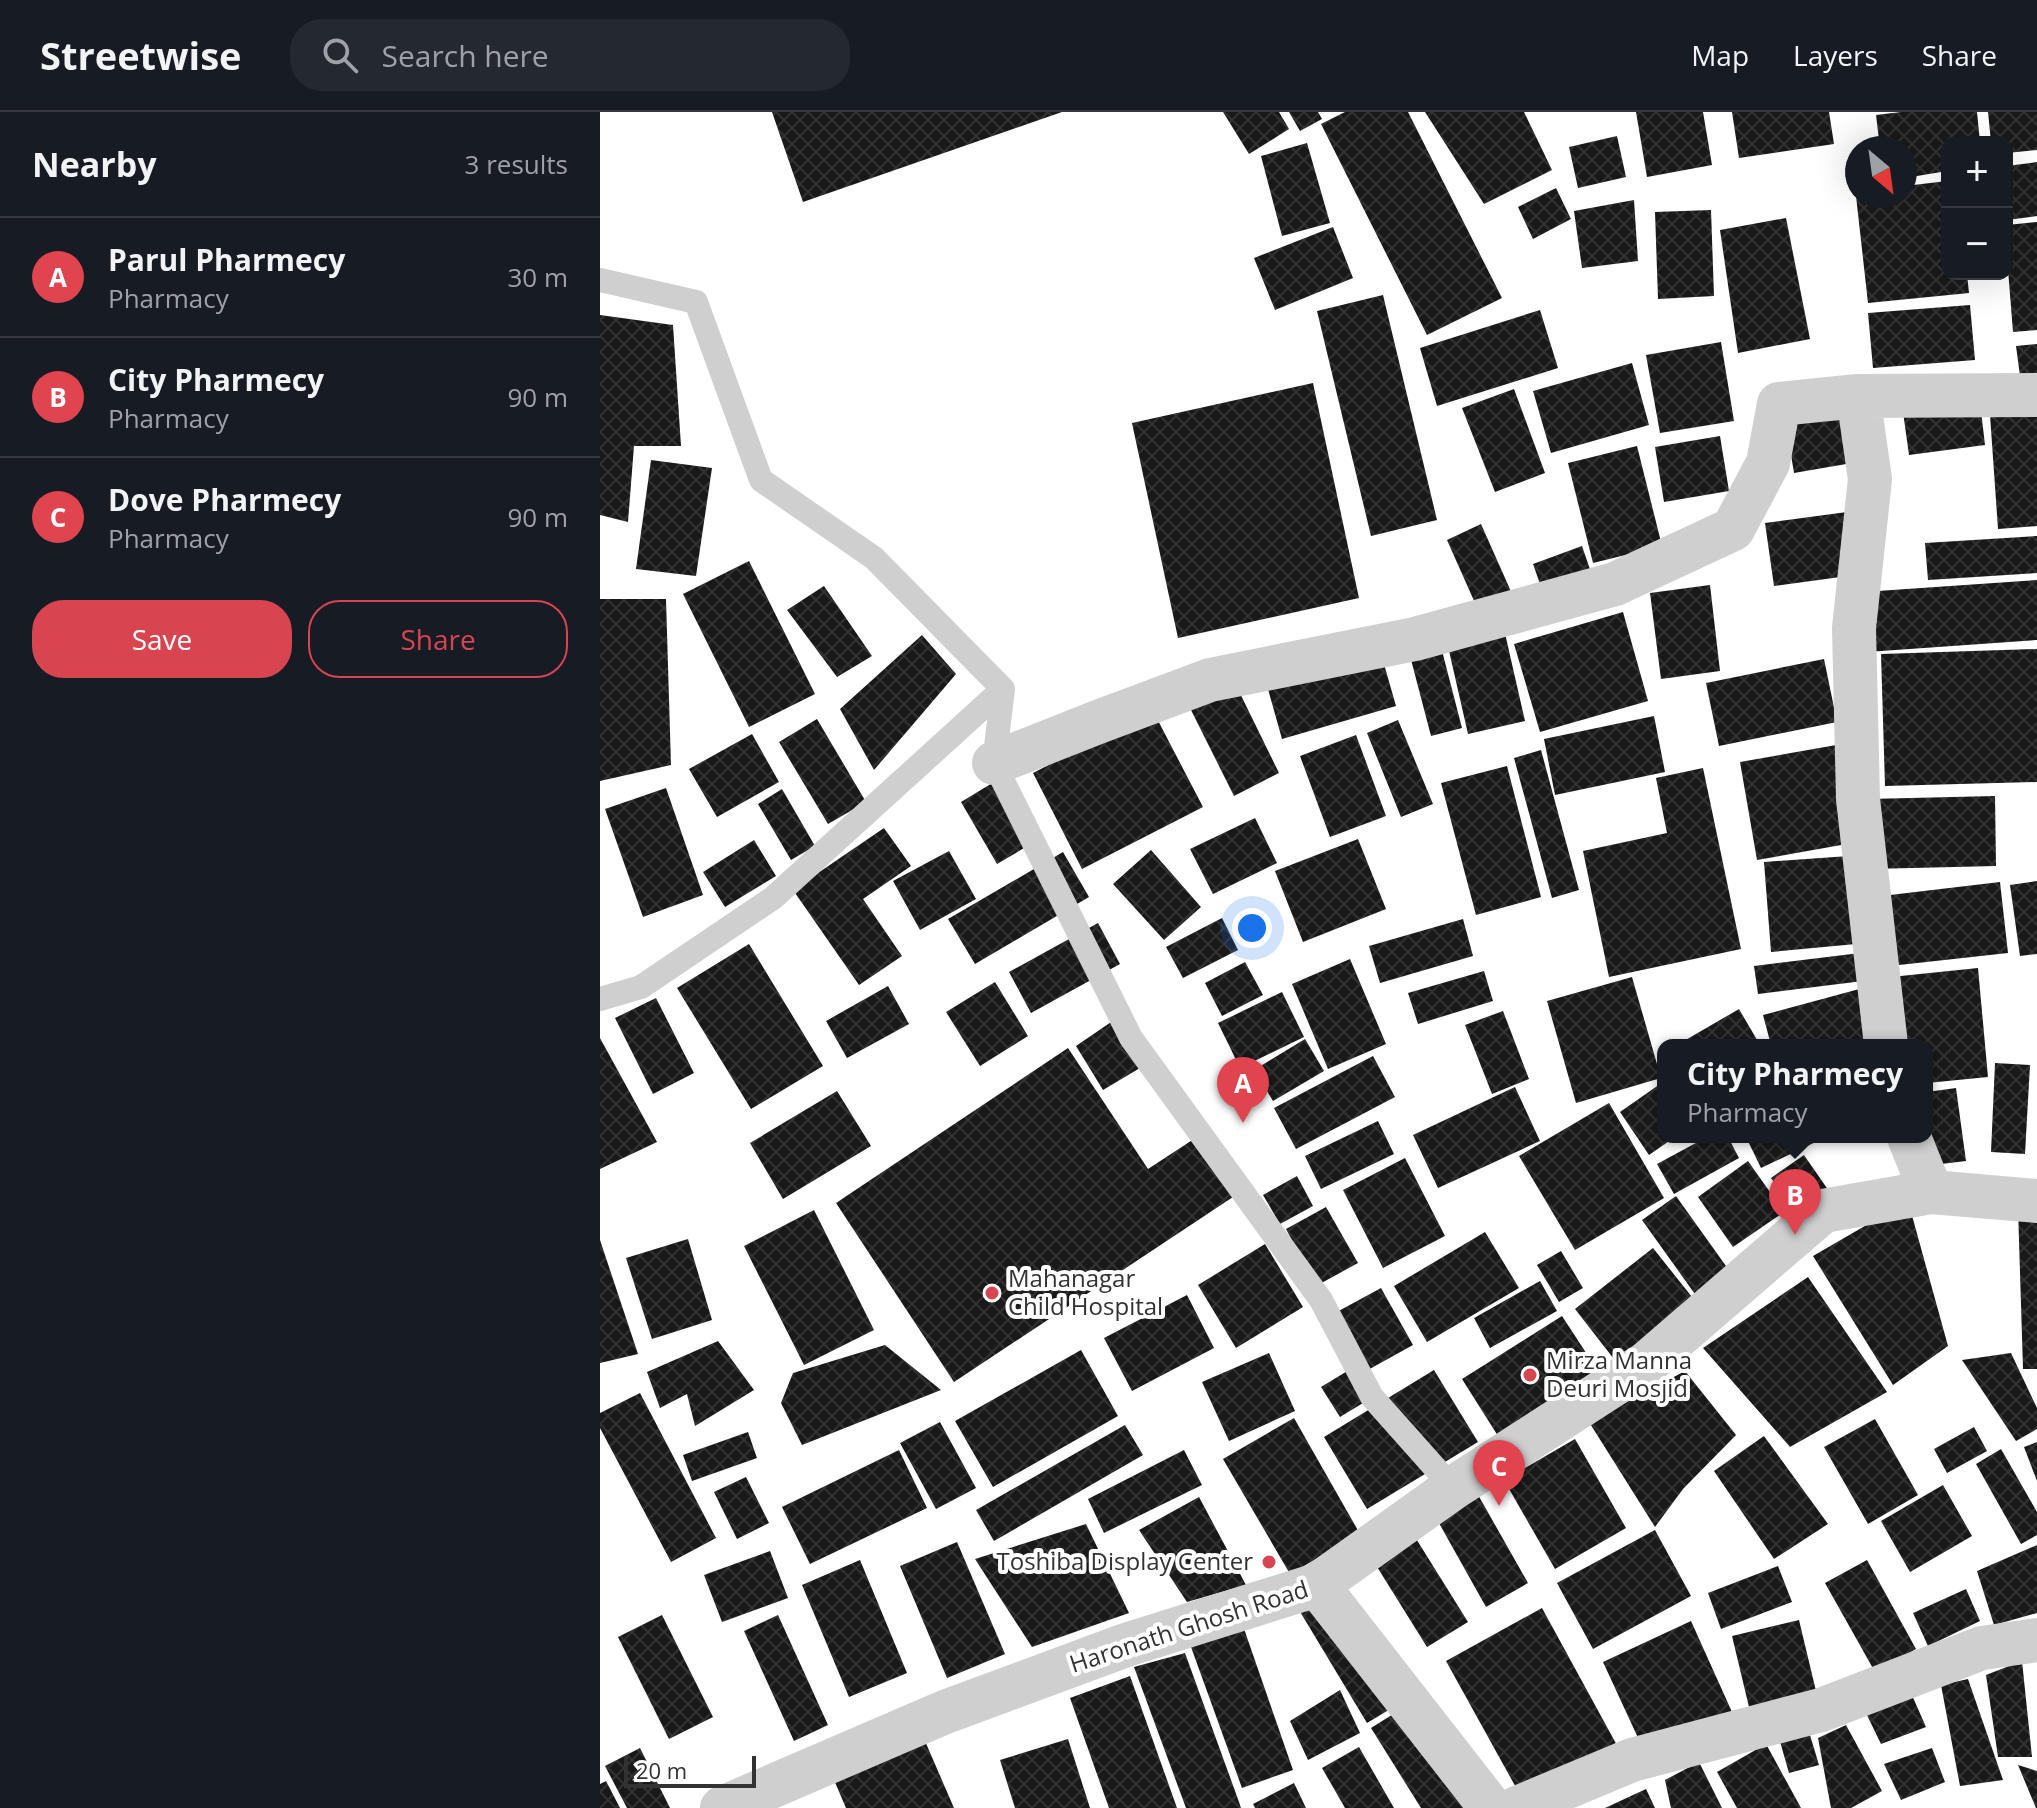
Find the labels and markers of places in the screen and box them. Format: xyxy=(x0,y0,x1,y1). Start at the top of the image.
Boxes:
pin: A xyxy=(1217,1057,1269,1123)
pin: B xyxy=(1769,1169,1821,1235)
place label: Mahanagar Child Hospital xyxy=(1008,1261,1163,1322)
marker: Mahanagar Child Hospital xyxy=(983,1284,1001,1302)
place label: Mirza Manna Deuri Mosjid xyxy=(1546,1343,1692,1404)
marker: Mirza Manna Deuri Mosjid xyxy=(1521,1366,1539,1384)
pin: C xyxy=(1473,1440,1525,1506)
place label: Toshiba Display Center xyxy=(996,1544,1253,1577)
marker: Toshiba Display Center xyxy=(1260,1553,1278,1571)

